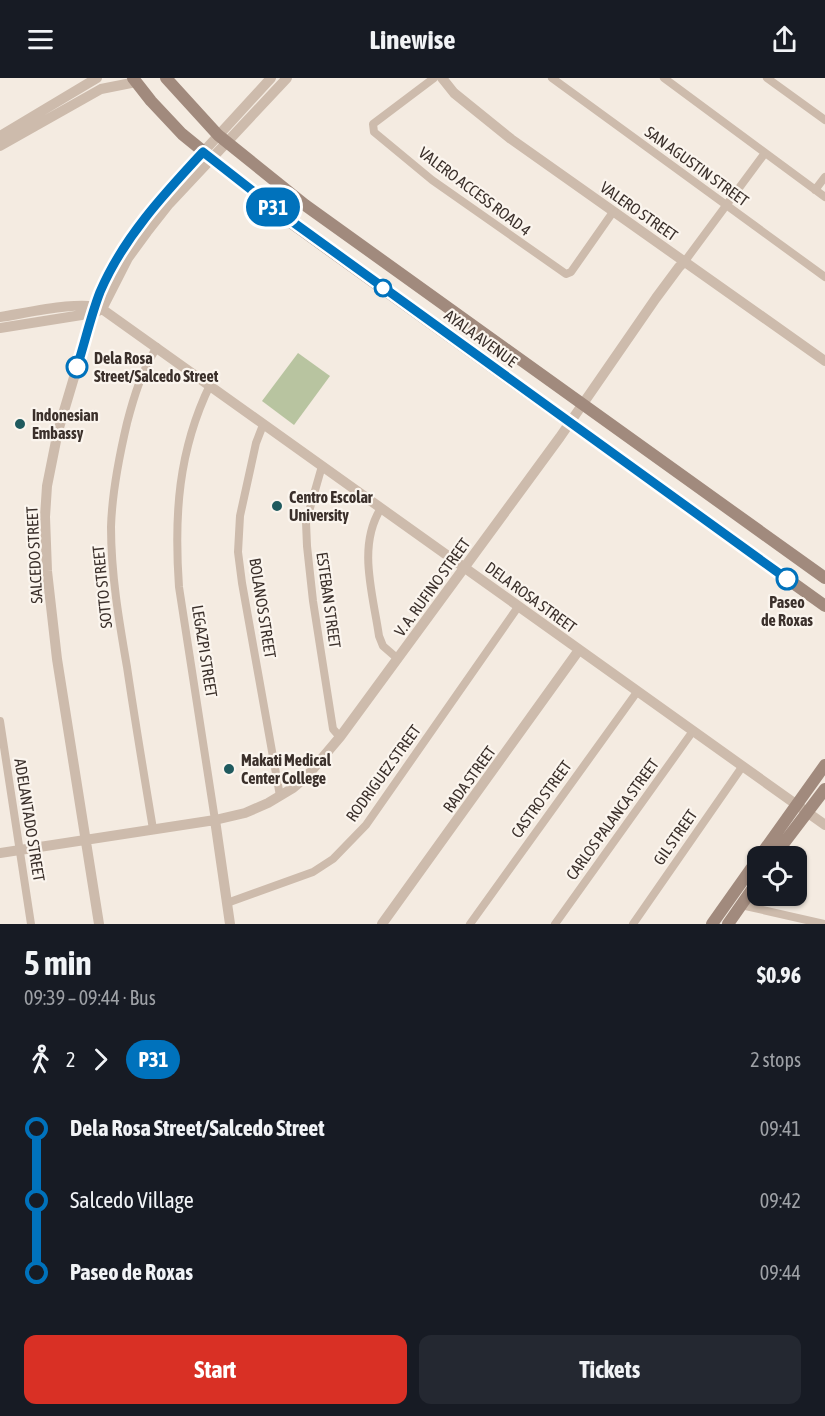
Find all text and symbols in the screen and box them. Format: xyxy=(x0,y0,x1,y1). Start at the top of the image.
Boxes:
icon: menu xyxy=(24,23,57,56)
icon: share xyxy=(768,23,801,56)
text: Linewise xyxy=(370,24,455,55)
street label: SAN AGUSTIN STREET xyxy=(642,122,752,210)
street label: VALERO ACCESS ROAD 4 xyxy=(415,143,535,239)
street label: VALERO STREET xyxy=(597,178,681,244)
line badge: P31 xyxy=(238,188,308,226)
text: P31 xyxy=(258,195,288,219)
unlabelled marker xyxy=(374,279,392,297)
street label: AYALA AVENUE xyxy=(441,306,521,370)
place label: Dela Rosa Street/Salcedo Street xyxy=(94,349,219,385)
marker: Dela Rosa Street/Salcedo Street xyxy=(66,356,88,378)
place label: Indonesian Embassy xyxy=(32,406,99,442)
marker: Indonesian Embassy xyxy=(13,417,27,431)
place label: Centro Escolar University xyxy=(289,488,373,524)
marker: Centro Escolar University xyxy=(270,499,284,513)
street label: SALCEDO STREET xyxy=(22,506,46,604)
street label: V. A. RUFINO STREET xyxy=(390,535,474,639)
street label: SOTTO STREET xyxy=(89,545,115,629)
street label: ESTEBAN STREET xyxy=(313,551,345,649)
street label: BOLANOS STREET xyxy=(246,557,280,659)
street label: DELA ROSA STREET xyxy=(482,558,580,636)
marker: Paseo de Roxas xyxy=(776,568,798,590)
place label: Paseo de Roxas xyxy=(761,593,813,629)
street label: LEGAZPI STREET xyxy=(189,604,221,698)
street label: RODRIGUEZ STREET xyxy=(342,721,424,825)
street label: RADA STREET xyxy=(439,742,499,816)
place label: Makati Medical Center College xyxy=(241,751,332,787)
street label: CARLOS PALANCA STREET xyxy=(562,755,662,883)
street label: ADELANTADO STREET xyxy=(11,757,49,883)
street label: CASTRO STREET xyxy=(507,757,575,841)
marker: Makati Medical Center College xyxy=(222,762,236,776)
street label: GIL STREET xyxy=(649,806,701,868)
map controls xyxy=(747,846,807,906)
button: locate xyxy=(747,846,807,906)
text: 5 min xyxy=(24,944,91,982)
text: $0.96 xyxy=(757,962,801,988)
text: 09:39 – 09:44 · Bus xyxy=(24,986,156,1009)
icon: walk xyxy=(24,1043,57,1076)
icon: forward xyxy=(84,1043,117,1076)
text: P31 xyxy=(138,1047,168,1071)
text: 2 xyxy=(66,1048,75,1071)
text: 2 stops xyxy=(750,1048,801,1071)
text: Dela Rosa Street/Salcedo Street xyxy=(70,1115,325,1141)
text: 09:41 xyxy=(760,1117,801,1140)
text: Salcedo Village xyxy=(70,1187,194,1213)
text: 09:42 xyxy=(760,1189,801,1212)
text: Paseo de Roxas xyxy=(70,1259,193,1285)
text: 09:44 xyxy=(760,1261,801,1284)
button: Start xyxy=(24,1335,407,1404)
button: Tickets xyxy=(419,1335,801,1404)

